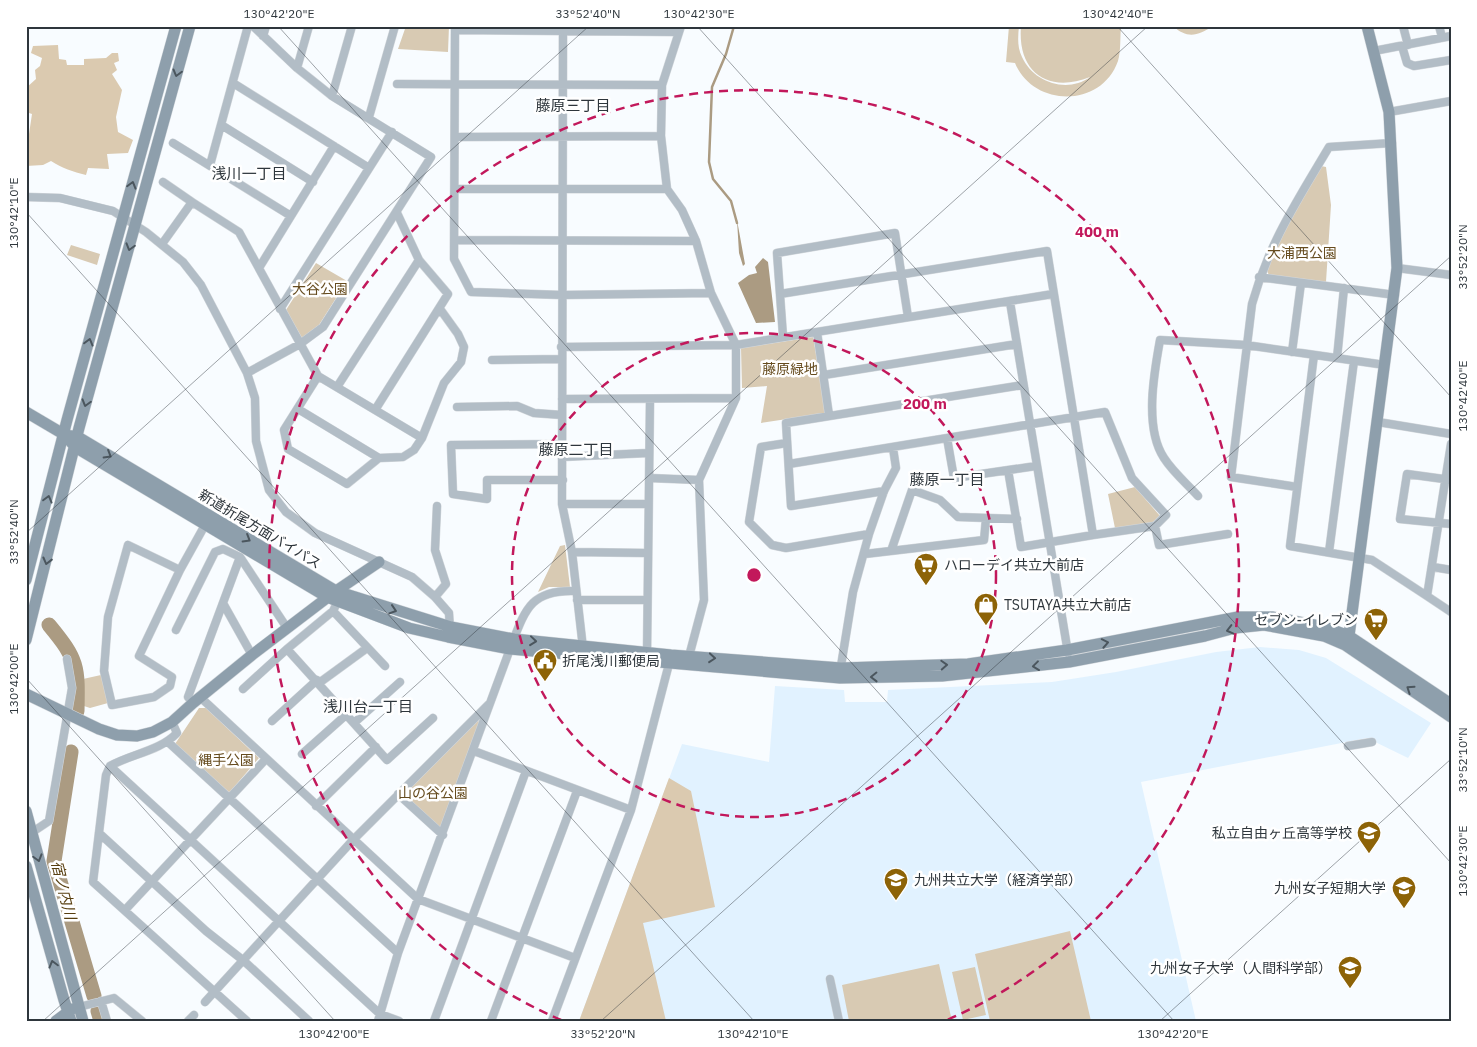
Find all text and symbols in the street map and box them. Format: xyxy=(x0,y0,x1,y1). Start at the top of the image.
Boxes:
text: 130°42'20"E xyxy=(244,6,314,21)
text: 33°52'40"N xyxy=(555,6,621,21)
text: 130°42'30"E xyxy=(664,6,734,21)
text: 130°42'40"E xyxy=(1083,6,1153,21)
one-way arrow xyxy=(172,69,183,78)
district label: 藤原三丁目 xyxy=(535,96,611,115)
district label: 浅川一丁目 xyxy=(211,164,287,183)
text: 130°42'10"E xyxy=(6,178,21,248)
one-way arrow xyxy=(126,182,136,190)
text: 400 m xyxy=(1075,222,1119,241)
text: 33°52'20"N xyxy=(1455,224,1470,290)
one-way arrow xyxy=(125,243,136,252)
park label: 大浦西公園 xyxy=(1267,244,1337,262)
park label: 大谷公園 xyxy=(292,280,348,298)
one-way arrow xyxy=(83,339,93,347)
park label: 藤原緑地 xyxy=(762,360,818,378)
text: 130°42'40"E xyxy=(1455,361,1470,431)
text: 200 m xyxy=(903,394,947,413)
one-way arrow xyxy=(81,399,91,407)
district label: 藤原二丁目 xyxy=(538,440,614,459)
one-way arrow xyxy=(103,449,112,458)
district label: 藤原一丁目 xyxy=(909,470,985,489)
street label: 新道折尾方面バイパス xyxy=(195,485,325,573)
one-way arrow xyxy=(42,495,53,504)
text: 33°52'40"N xyxy=(6,499,21,565)
one-way arrow xyxy=(242,533,251,543)
supermarket icon: ハローデイ共立大前店 xyxy=(913,552,939,586)
place label: ハローデイ共立大前店 xyxy=(944,556,1084,574)
one-way arrow xyxy=(42,557,53,566)
centre of rings xyxy=(745,566,763,584)
shop icon: TSUTAYA共立大前店 xyxy=(973,592,999,626)
place label: TSUTAYA共立大前店 xyxy=(1004,596,1131,614)
one-way arrow xyxy=(388,604,396,614)
supermarket icon: セブン-イレブン xyxy=(1363,607,1389,641)
place label: セブン-イレブン xyxy=(1254,611,1358,629)
one-way arrow xyxy=(1225,624,1234,635)
one-way arrow xyxy=(530,635,538,646)
one-way arrow xyxy=(1101,638,1110,648)
text: 130°42'00"E xyxy=(6,644,21,714)
public building icon: 折尾浅川郵便局 xyxy=(532,648,558,682)
place label: 折尾浅川郵便局 xyxy=(562,652,660,670)
one-way arrow xyxy=(709,652,717,663)
one-way arrow xyxy=(941,660,949,671)
one-way arrow xyxy=(1031,660,1039,671)
one-way arrow xyxy=(870,672,878,683)
one-way arrow xyxy=(1407,686,1416,696)
district label: 浅川台一丁目 xyxy=(323,697,413,716)
text: 33°52'10"N xyxy=(1455,727,1470,793)
park label: 縄手公園 xyxy=(198,751,254,769)
park label: 山の谷公園 xyxy=(398,784,468,802)
school or university icon: 私立自由ヶ丘高等学校 xyxy=(1356,820,1382,854)
place label: 私立自由ヶ丘高等学校 xyxy=(1212,824,1352,842)
text: 130°42'30"E xyxy=(1455,826,1470,896)
one-way arrow xyxy=(33,854,43,862)
water label: 宿ノ内川 xyxy=(48,859,81,923)
school or university icon: 九州共立大学（経済学部） xyxy=(883,867,909,901)
place label: 九州共立大学（経済学部） xyxy=(914,871,1082,889)
school or university icon: 九州女子短期大学 xyxy=(1391,875,1417,909)
place label: 九州女子短期大学 xyxy=(1274,879,1386,897)
school or university icon: 九州女子大学（人間科学部） xyxy=(1337,955,1363,989)
place label: 九州女子大学（人間科学部） xyxy=(1150,959,1332,977)
one-way arrow xyxy=(49,960,59,968)
text: 130°42'00"E xyxy=(299,1026,369,1041)
text: 33°52'20"N xyxy=(570,1026,636,1041)
text: 130°42'10"E xyxy=(718,1026,788,1041)
text: 130°42'20"E xyxy=(1138,1026,1208,1041)

